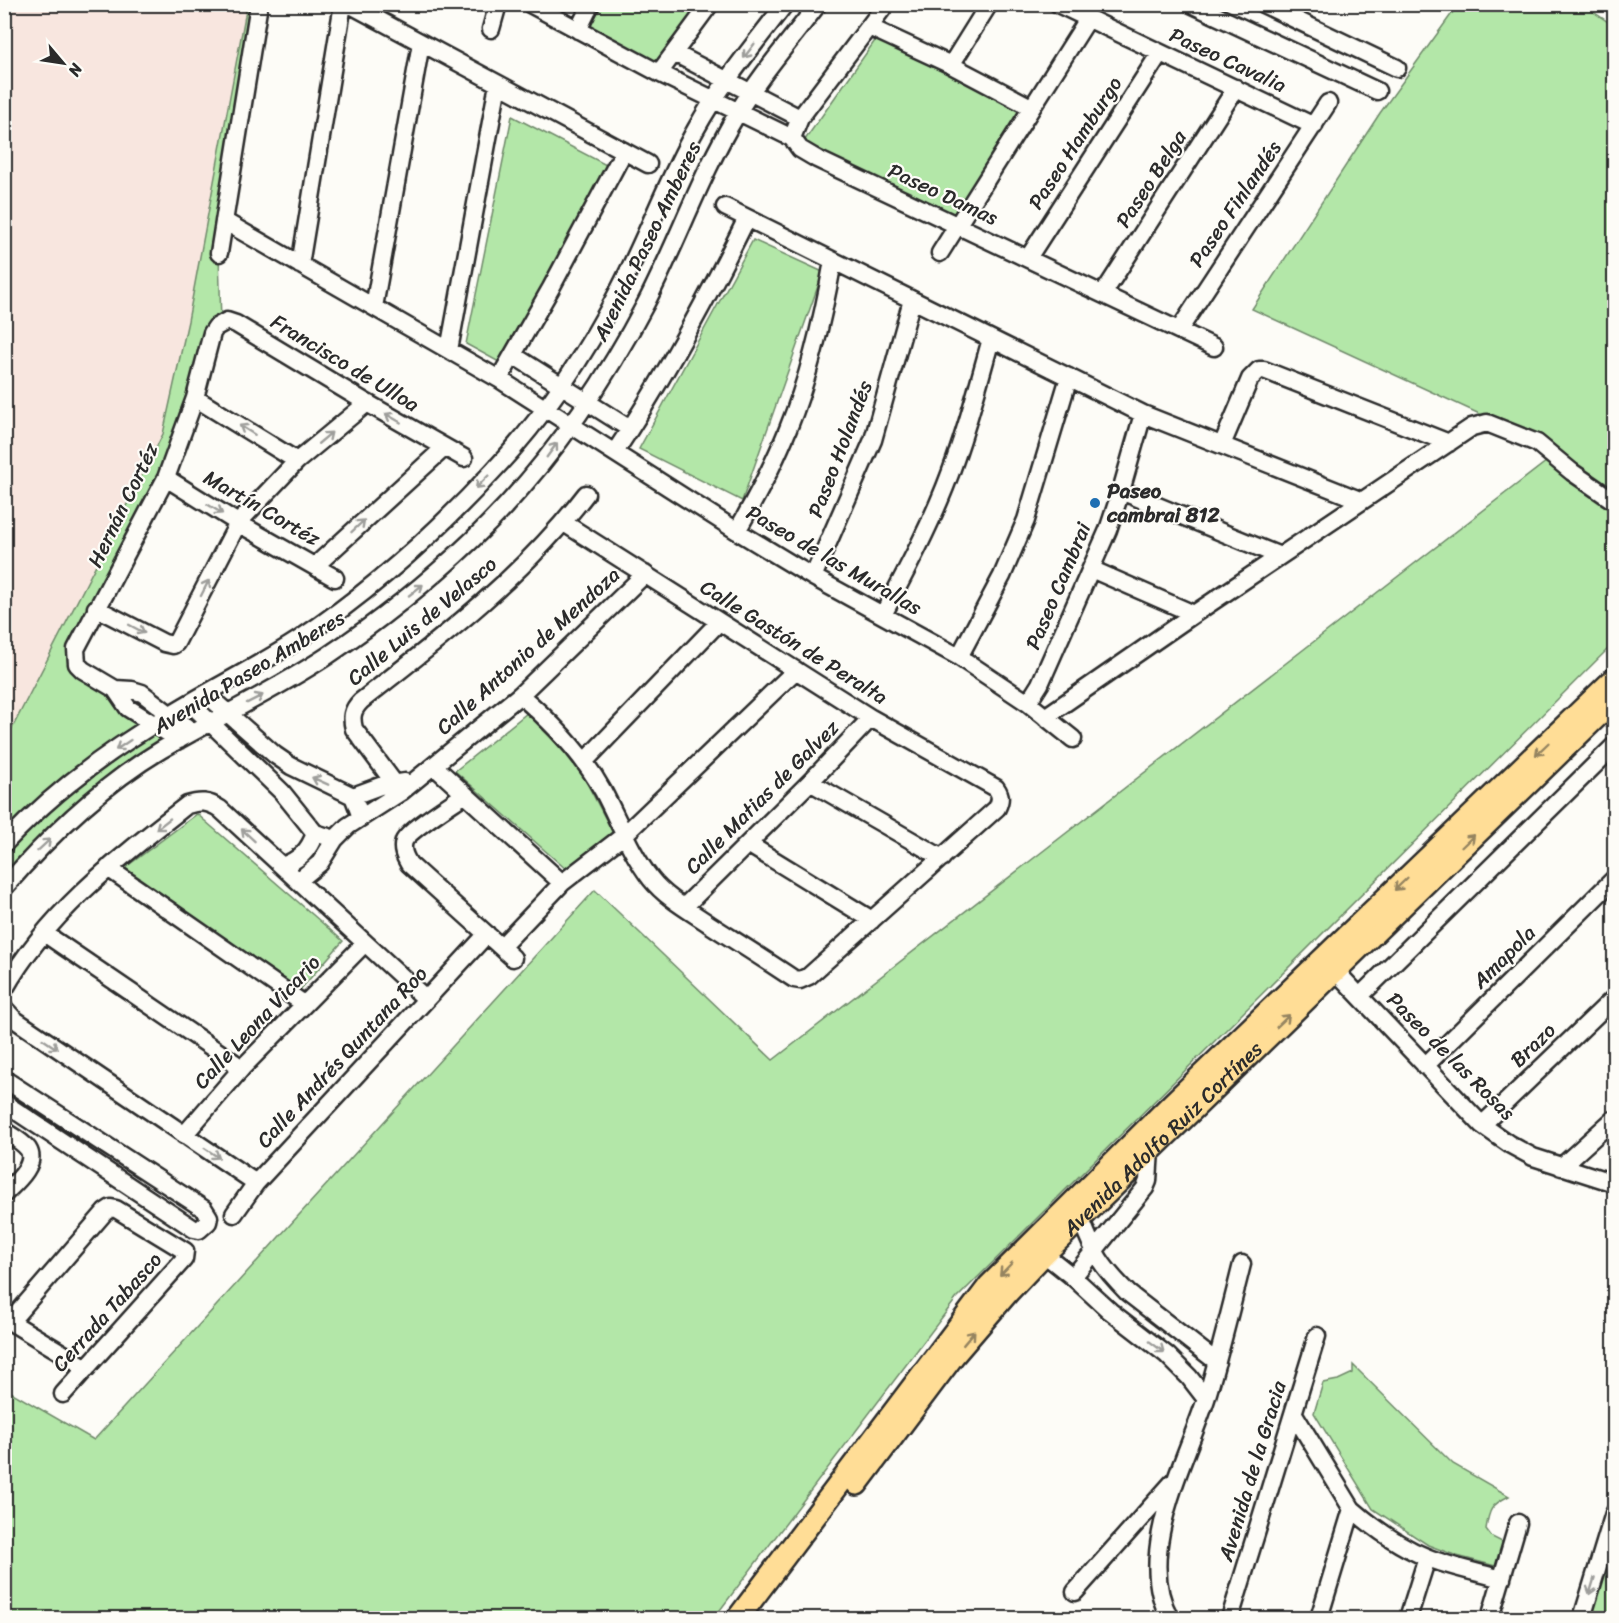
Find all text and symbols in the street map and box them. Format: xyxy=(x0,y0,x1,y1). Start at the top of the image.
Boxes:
street label: Paseo Cavalia xyxy=(1163,16,1293,104)
north arrow xyxy=(33,33,93,93)
one-way arrow xyxy=(743,43,756,59)
text: N xyxy=(60,57,92,83)
street label: Paseo Hamburgo xyxy=(1017,68,1133,218)
street label: Paseo Belga xyxy=(1105,122,1197,236)
street label: Paseo Finlandés xyxy=(1178,132,1292,275)
street label: Avenida Paseo Amberes xyxy=(581,134,712,349)
street label: Paseo Damas xyxy=(882,152,1005,236)
street label: Francisco de Ulloa xyxy=(263,303,427,423)
street label: Paseo Holandés xyxy=(796,374,884,523)
one-way arrow xyxy=(385,412,402,424)
one-way arrow xyxy=(239,424,256,437)
one-way arrow xyxy=(317,431,333,444)
street label: Hernán Cortéz xyxy=(76,436,170,574)
one-way arrow xyxy=(545,443,558,459)
street label: Martín Cortéz xyxy=(196,459,328,557)
place label: Paseo cambrai 812 xyxy=(1106,472,1220,534)
one-way arrow xyxy=(475,475,490,490)
street label: Paseo de las Murallas xyxy=(739,494,930,626)
marker: Paseo cambrai 812 xyxy=(1088,496,1102,510)
one-way arrow xyxy=(207,502,224,515)
street label: Paseo Cambrai xyxy=(1014,515,1102,656)
one-way arrow xyxy=(350,519,365,533)
street label: Calle Luis de Velasco xyxy=(338,546,506,696)
street label: Calle Antonio de Mendoza xyxy=(427,557,629,745)
street label: Calle Gastón de Peralta xyxy=(692,569,896,716)
one-way arrow xyxy=(200,579,211,597)
one-way arrow xyxy=(407,583,423,596)
street label: Avenida Paseo Amberes xyxy=(144,599,353,745)
one-way arrow xyxy=(128,624,146,635)
one-way arrow xyxy=(245,693,263,704)
street label: Calle Matias de Galvez xyxy=(675,710,849,884)
one-way arrow xyxy=(115,739,132,751)
one-way arrow xyxy=(1535,742,1550,756)
one-way arrow xyxy=(312,775,330,786)
one-way arrow xyxy=(155,818,171,831)
one-way arrow xyxy=(241,828,256,842)
one-way arrow xyxy=(1461,834,1476,849)
one-way arrow xyxy=(36,838,51,852)
one-way arrow xyxy=(1394,877,1409,891)
street label: Amapola xyxy=(1462,915,1546,999)
street label: Calle Leona Vicario xyxy=(184,945,330,1099)
street label: Calle Andrés Quntana Roo xyxy=(247,956,438,1157)
street label: Paseo de las Rosas xyxy=(1377,982,1525,1130)
one-way arrow xyxy=(1275,1013,1290,1028)
street label: Brazo xyxy=(1501,1013,1566,1077)
street label: Avenida Adolfo Ruiz Cortínes xyxy=(1052,1031,1272,1247)
one-way arrow xyxy=(42,1038,58,1050)
one-way arrow xyxy=(203,1147,219,1159)
street label: Cerrada Tabasco xyxy=(42,1243,172,1381)
one-way arrow xyxy=(999,1261,1013,1276)
one-way arrow xyxy=(962,1330,975,1346)
one-way arrow xyxy=(1148,1341,1164,1353)
street label: Avenida de la Gracia xyxy=(1206,1376,1298,1567)
one-way arrow xyxy=(1586,1576,1597,1595)

